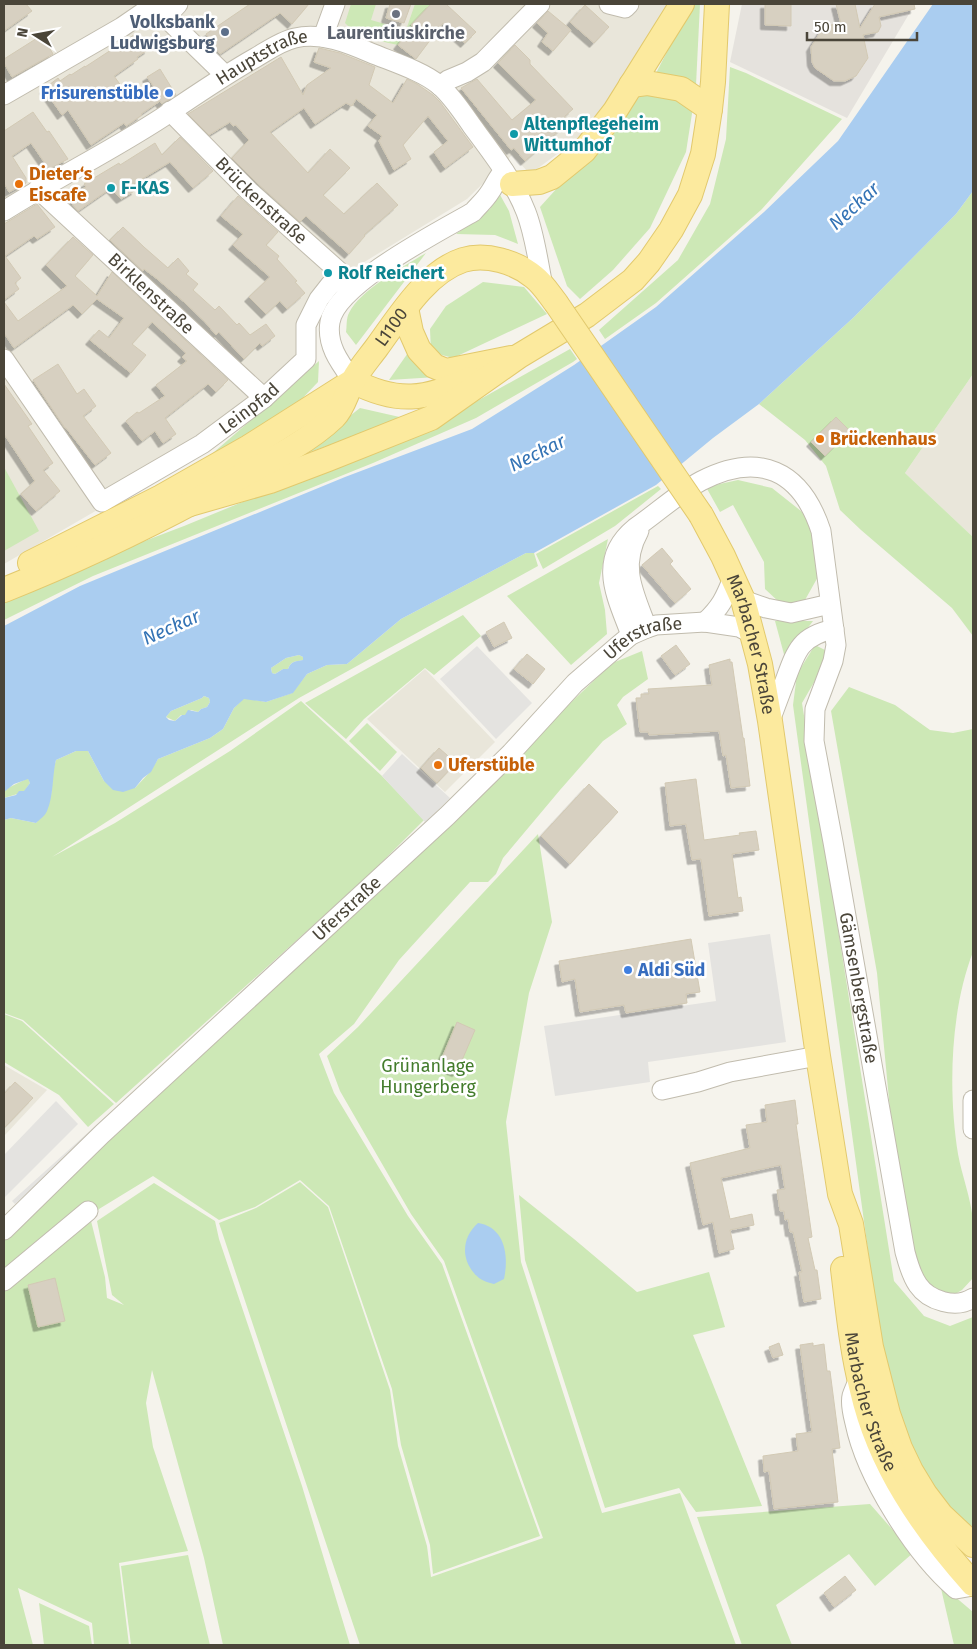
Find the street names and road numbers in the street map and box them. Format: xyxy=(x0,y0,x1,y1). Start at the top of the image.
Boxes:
street label: Hauptstraße xyxy=(212,25,309,90)
street label: Brückenstraße xyxy=(211,152,312,249)
street label: Birklenstraße xyxy=(103,248,199,339)
street label: L1100 xyxy=(370,303,413,351)
street label: Leinpfad xyxy=(214,378,284,439)
street label: Marbacher Straße xyxy=(722,571,780,716)
street label: Uferstraße xyxy=(599,612,683,664)
street label: Uferstraße xyxy=(308,871,386,946)
street label: Gämsenbergstraße xyxy=(835,911,883,1065)
street label: Marbacher Straße xyxy=(840,1331,902,1475)

